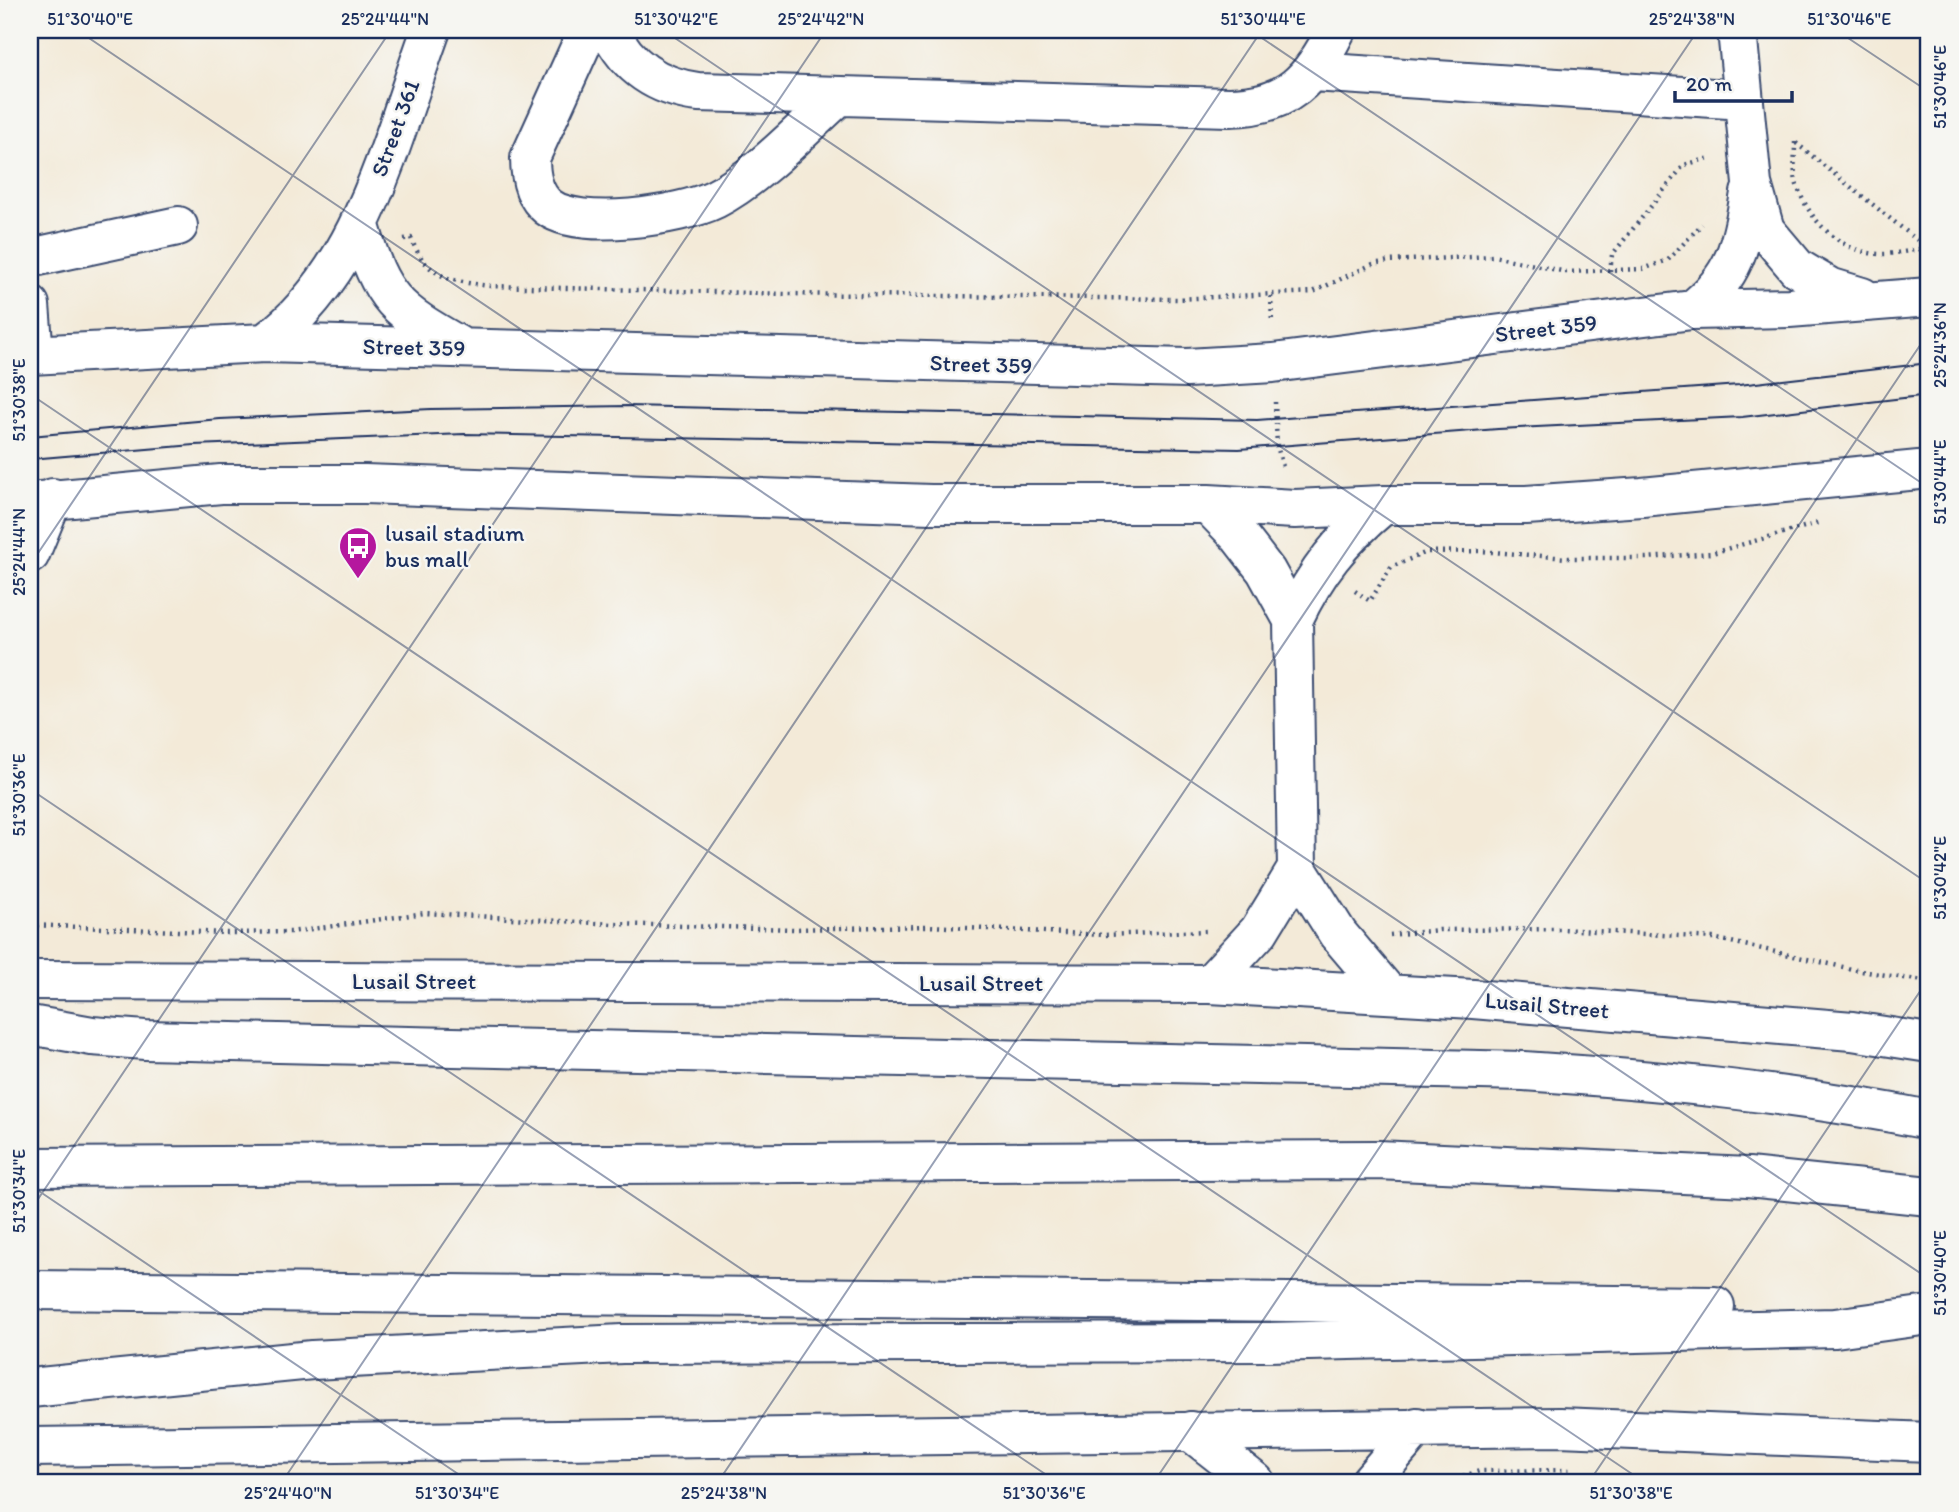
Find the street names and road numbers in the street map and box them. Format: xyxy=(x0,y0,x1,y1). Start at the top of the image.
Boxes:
street label: Street 361 xyxy=(365,75,426,180)
street label: Street 359 xyxy=(1493,308,1599,348)
street label: Street 359 xyxy=(362,332,466,362)
street label: Street 359 xyxy=(929,348,1033,380)
street label: Lusail Street xyxy=(352,967,477,995)
street label: Lusail Street xyxy=(919,969,1044,997)
street label: Lusail Street xyxy=(1484,986,1611,1024)

